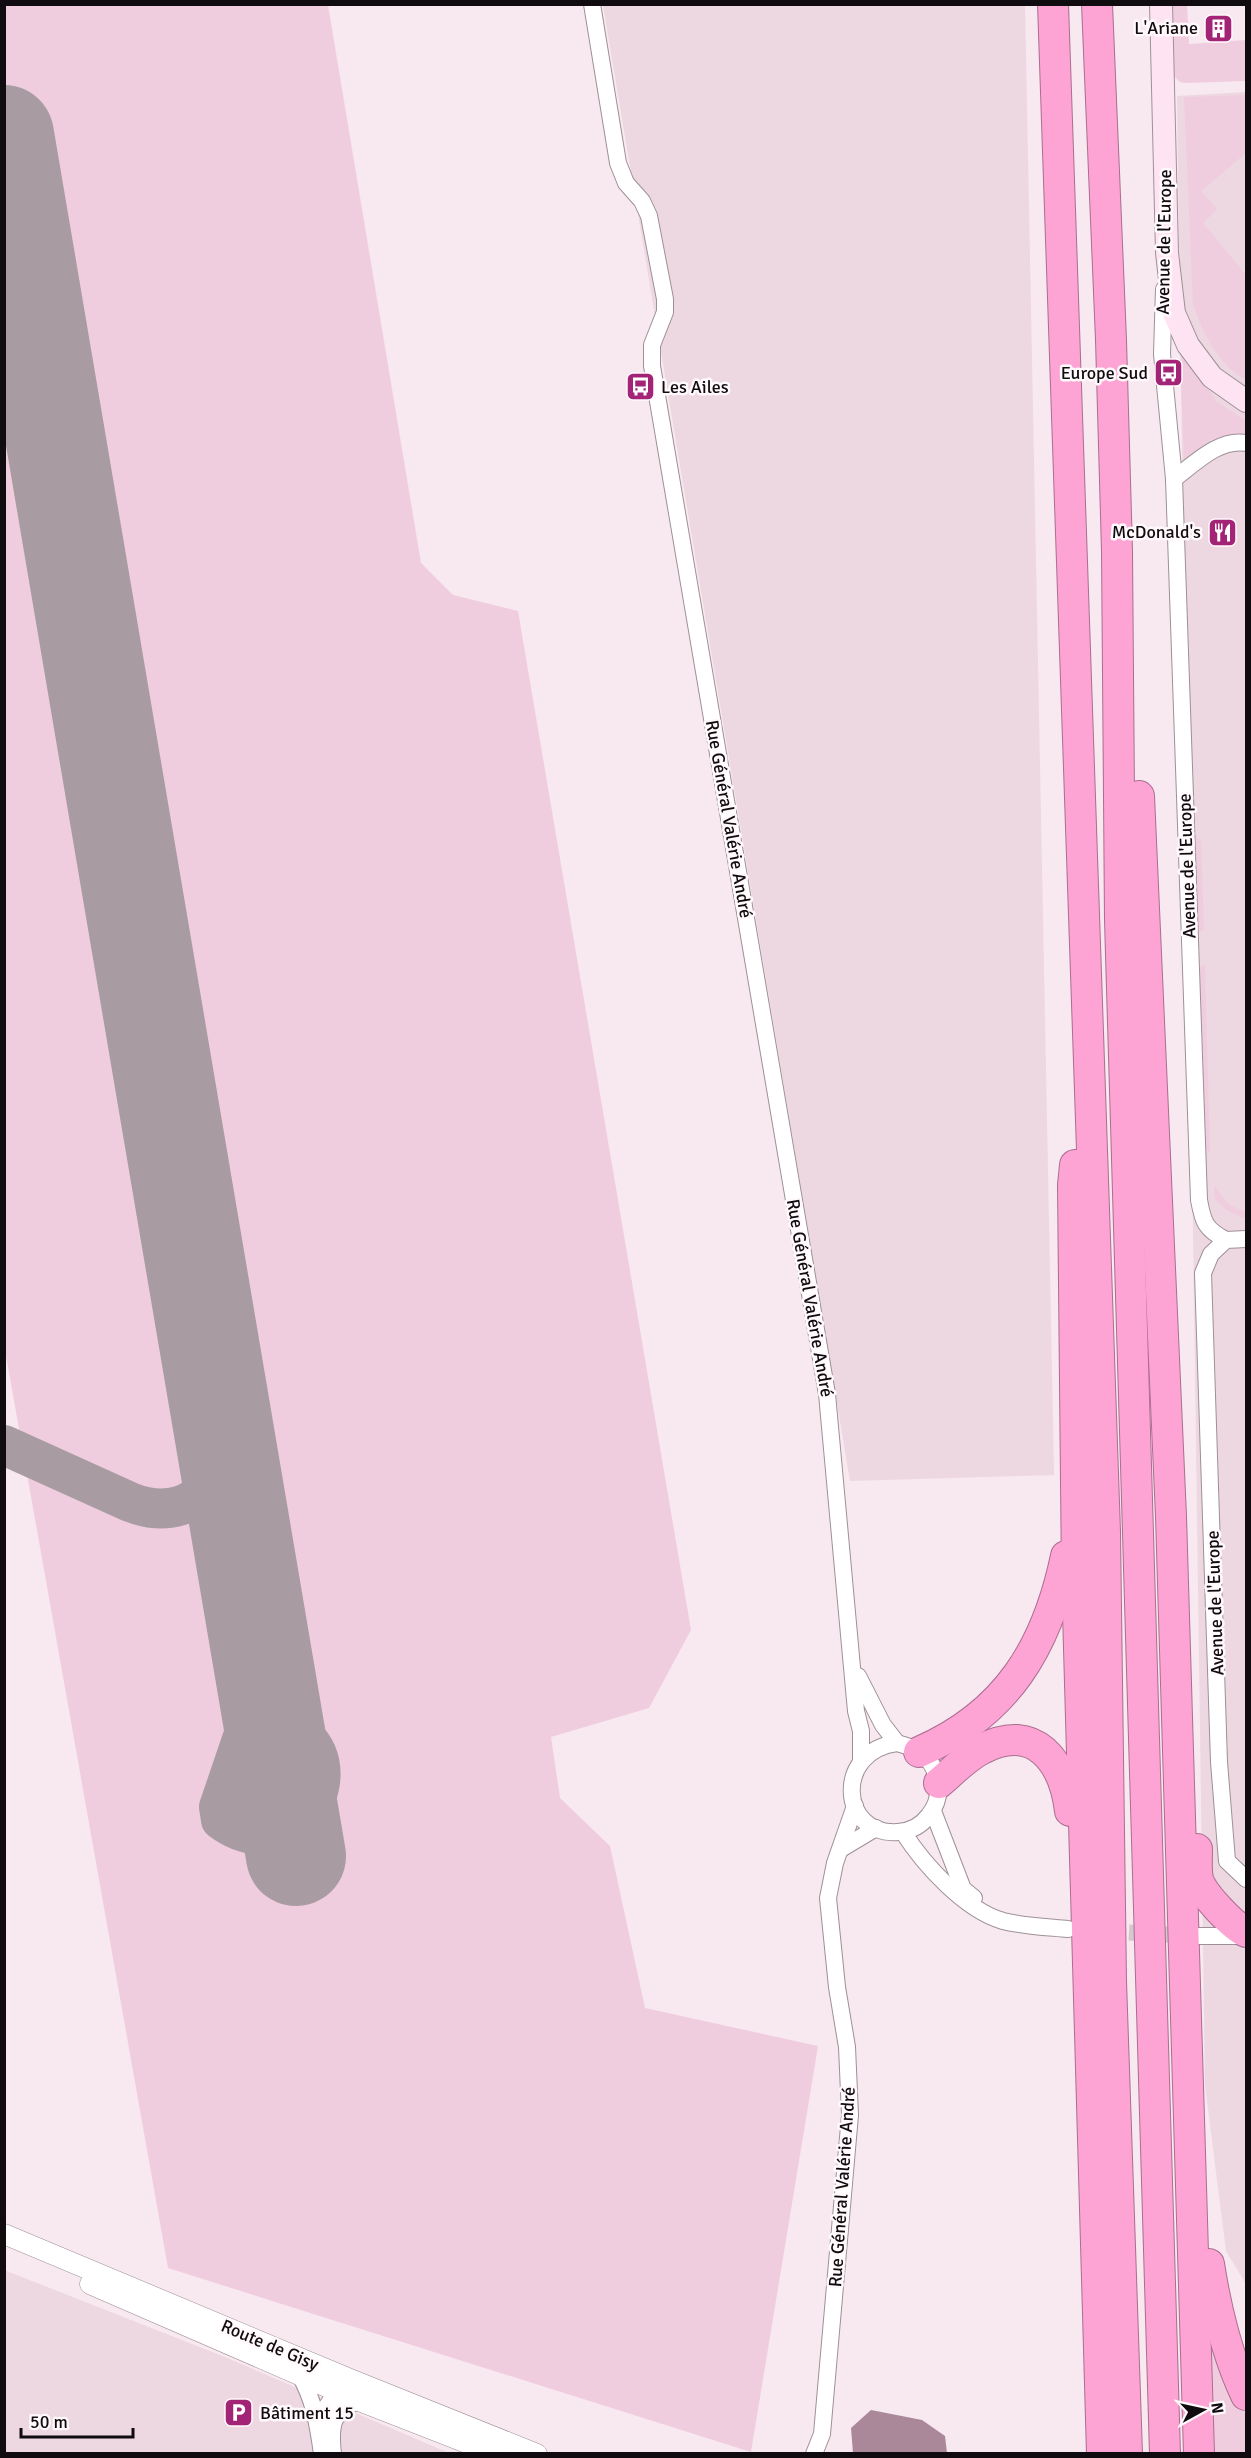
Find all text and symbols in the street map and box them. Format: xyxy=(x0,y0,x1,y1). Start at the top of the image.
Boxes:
building icon: L'Ariane xyxy=(1203,12,1235,44)
place label: L'Ariane xyxy=(1134,17,1198,39)
street label: Avenue de l'Europe xyxy=(1152,169,1176,315)
bus stop icon: Europe Sud xyxy=(1153,357,1185,389)
place label: Europe Sud xyxy=(1061,362,1148,384)
bus stop icon: Les Ailes xyxy=(624,371,656,403)
place label: Les Ailes xyxy=(661,376,729,398)
restaurant icon: McDonald's xyxy=(1206,516,1238,548)
place label: McDonald's xyxy=(1112,521,1201,543)
street label: Rue Général Valérie André xyxy=(701,718,757,920)
street label: Avenue de l'Europe xyxy=(1173,793,1201,939)
street label: Rue Général Valérie André xyxy=(782,1197,838,1399)
street label: Avenue de l'Europe xyxy=(1201,1530,1229,1676)
street label: Rue Général Valérie André xyxy=(824,2086,860,2288)
street label: Route de Gisy xyxy=(218,2315,323,2376)
north arrow xyxy=(1173,2380,1233,2440)
parking icon: Bâtiment 15 xyxy=(223,2397,255,2429)
scale bar xyxy=(21,2401,134,2439)
text: N xyxy=(1206,2401,1228,2415)
place label: Bâtiment 15 xyxy=(260,2402,354,2424)
text: 50 m xyxy=(30,2411,68,2433)

